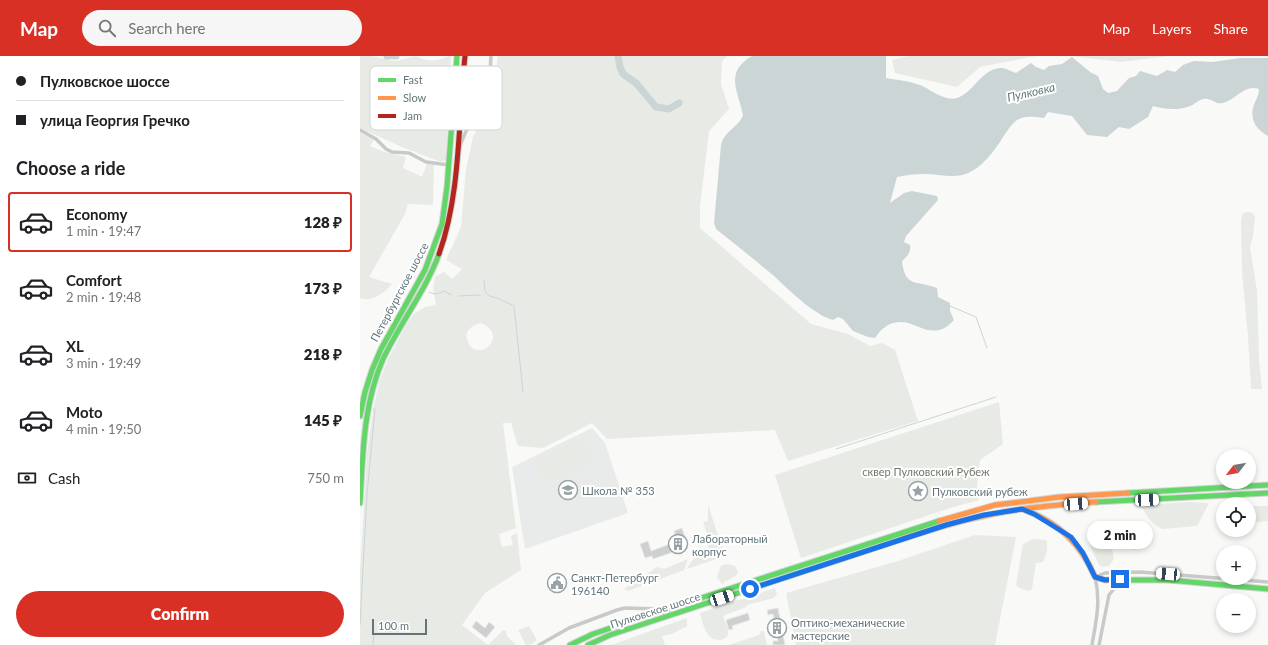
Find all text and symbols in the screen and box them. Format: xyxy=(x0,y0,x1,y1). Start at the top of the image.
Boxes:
search box xyxy=(82,10,362,46)
text: Map xyxy=(20,17,58,40)
icon: search xyxy=(96,17,118,39)
text: Search here xyxy=(128,19,206,37)
text: Map xyxy=(1102,20,1130,37)
text: Layers xyxy=(1152,20,1192,37)
text: Share xyxy=(1214,20,1248,37)
legend xyxy=(370,66,502,130)
text: Пулковское шоссе xyxy=(40,72,170,90)
text: Fast xyxy=(403,73,423,86)
water label: Пулковка xyxy=(1005,79,1057,105)
text: Slow xyxy=(403,91,427,104)
text: Jam xyxy=(403,109,422,122)
text: улица Георгия Гречко xyxy=(40,111,190,129)
text: Choose a ride xyxy=(16,157,125,179)
icon: car xyxy=(18,204,54,240)
text: Economy xyxy=(66,205,127,223)
text: 128 ₽ xyxy=(304,213,342,231)
text: 1 min · 19:47 xyxy=(66,223,141,239)
street label: Петербургское шоссе xyxy=(367,240,431,344)
icon: car xyxy=(18,270,54,306)
text: Comfort xyxy=(66,271,122,289)
text: 173 ₽ xyxy=(304,279,342,297)
text: 2 min · 19:48 xyxy=(66,289,141,305)
icon: car xyxy=(18,336,54,372)
text: XL xyxy=(66,337,84,355)
text: 218 ₽ xyxy=(304,345,342,363)
text: 3 min · 19:49 xyxy=(66,355,141,371)
icon: car xyxy=(18,402,54,438)
text: Moto xyxy=(66,403,103,421)
text: 145 ₽ xyxy=(304,411,342,429)
text: 4 min · 19:50 xyxy=(66,421,141,437)
north arrow xyxy=(1216,449,1256,489)
map controls xyxy=(1216,449,1256,633)
park label: сквер Пулковский Рубеж xyxy=(862,465,990,478)
icon: cash xyxy=(16,467,38,489)
text: Cash xyxy=(48,469,80,487)
text: 750 m xyxy=(307,470,344,486)
school or university icon: Школа № 353 xyxy=(557,479,579,501)
place icon: Пулковский рубеж xyxy=(907,480,929,502)
place label: Школа № 353 xyxy=(582,484,655,497)
place label: Пулковский рубеж xyxy=(932,485,1028,498)
car xyxy=(1135,493,1159,507)
car xyxy=(1064,497,1088,511)
button: locate xyxy=(1216,497,1256,537)
callout: 2 min xyxy=(1087,521,1153,549)
text: 2 min xyxy=(1104,527,1136,543)
place label: Лабораторный корпус xyxy=(691,532,768,558)
building icon: Лабораторный корпус xyxy=(667,533,689,555)
button: + xyxy=(1216,545,1256,585)
car xyxy=(1156,567,1180,581)
route end xyxy=(1111,570,1129,588)
place label: Санкт-Петербург 196140 xyxy=(571,571,659,597)
public building icon: Санкт-Петербург 196140 xyxy=(546,572,568,594)
route start xyxy=(741,580,759,598)
street label: Пулковское шоссе xyxy=(608,589,702,631)
car xyxy=(709,589,735,607)
button: Confirm xyxy=(16,591,344,637)
button: − xyxy=(1216,593,1256,633)
place label: Оптико-механические мастерские xyxy=(791,616,905,642)
scale bar xyxy=(372,617,427,636)
building icon: Оптико-механические мастерские xyxy=(766,617,788,639)
text: 100 m xyxy=(378,619,409,632)

